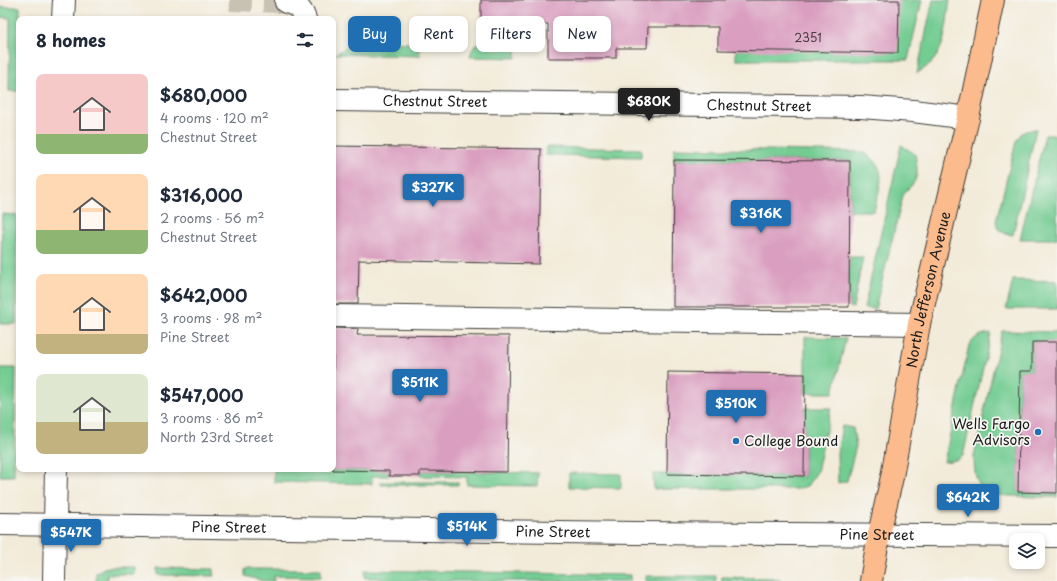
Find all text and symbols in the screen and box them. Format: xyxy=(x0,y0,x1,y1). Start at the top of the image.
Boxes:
chip: Buy xyxy=(348,16,401,52)
chip: Rent xyxy=(409,16,468,52)
chip: Filters xyxy=(476,16,545,52)
chip: New xyxy=(553,16,611,52)
text: 8 homes xyxy=(36,27,106,53)
house number: 2351 xyxy=(794,28,822,46)
icon: filters xyxy=(294,29,316,51)
text: $680,000 xyxy=(160,82,247,108)
pin: $680K xyxy=(621,88,677,122)
icon: home xyxy=(68,90,116,138)
street label: Chestnut Street xyxy=(382,90,488,112)
text: $680K xyxy=(627,91,671,110)
street label: Chestnut Street xyxy=(706,94,812,116)
text: 4 rooms · 120 m² xyxy=(160,108,269,127)
text: Chestnut Street xyxy=(160,127,257,146)
pin: $327K xyxy=(405,174,461,208)
text: $327K xyxy=(412,177,454,196)
text: $316,000 xyxy=(160,182,243,208)
icon: home xyxy=(68,190,116,238)
pin: $316K xyxy=(733,200,789,234)
text: $316K xyxy=(740,203,782,222)
text: 2 rooms · 56 m² xyxy=(160,208,264,227)
street label: North Jefferson Avenue xyxy=(900,209,956,370)
text: Chestnut Street xyxy=(160,227,257,246)
text: $642,000 xyxy=(160,282,247,308)
icon: home xyxy=(68,290,116,338)
text: 3 rooms · 98 m² xyxy=(160,308,262,327)
text: Pine Street xyxy=(160,327,229,346)
pin: $511K xyxy=(392,369,448,403)
text: $511K xyxy=(401,372,439,391)
text: $547,000 xyxy=(160,382,243,408)
icon: home xyxy=(68,390,116,438)
pin: $510K xyxy=(708,390,764,424)
text: $510K xyxy=(715,393,757,412)
text: 3 rooms · 86 m² xyxy=(160,408,263,427)
place label: Wells Fargo Advisors xyxy=(952,413,1030,450)
text: North 23rd Street xyxy=(160,427,273,446)
marker: Wells Fargo Advisors xyxy=(1033,427,1043,437)
place label: College Bound xyxy=(744,430,838,451)
marker: College Bound xyxy=(731,436,741,446)
pin: $642K xyxy=(940,484,996,518)
text: $642K xyxy=(946,487,990,506)
pin: $514K xyxy=(439,513,495,547)
street label: Pine Street xyxy=(191,516,267,538)
text: $514K xyxy=(447,516,487,535)
pin: $547K xyxy=(43,519,99,553)
street label: Pine Street xyxy=(515,520,591,542)
text: $547K xyxy=(50,522,92,541)
street label: Pine Street xyxy=(839,523,915,545)
map controls xyxy=(1009,533,1045,569)
button: layers xyxy=(1009,533,1045,569)

